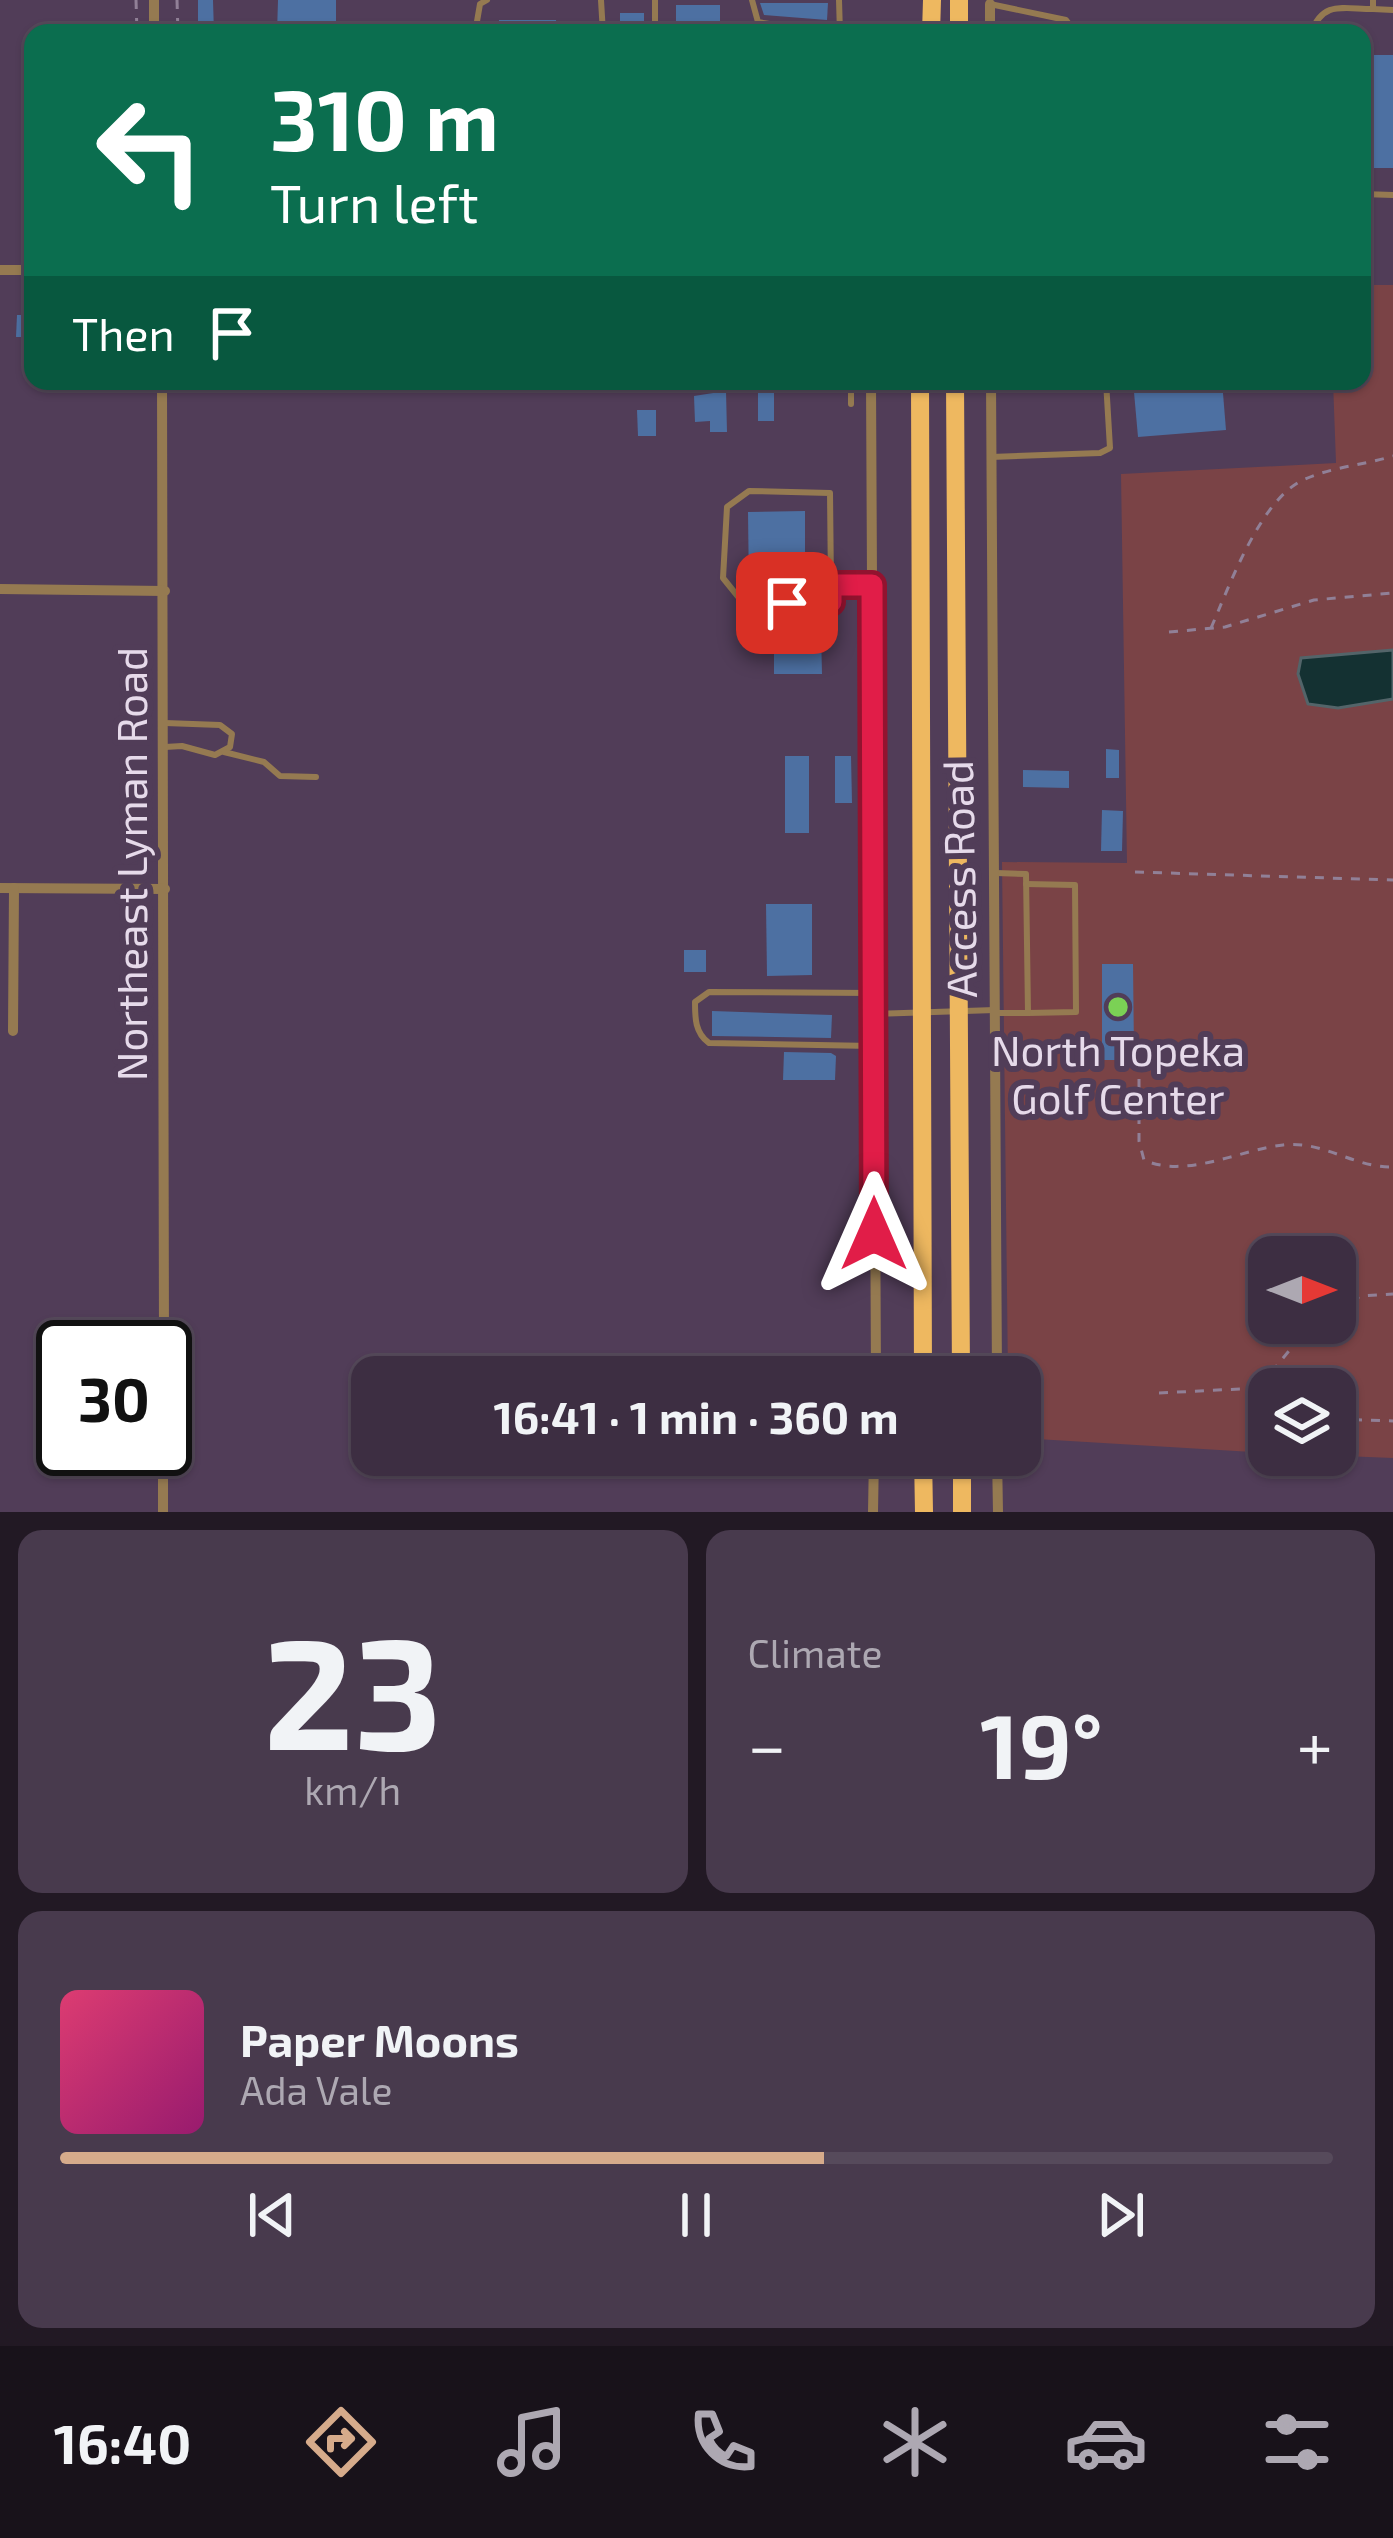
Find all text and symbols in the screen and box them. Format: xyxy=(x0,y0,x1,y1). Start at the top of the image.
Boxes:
text: 310 m xyxy=(270,67,499,168)
icon: left xyxy=(72,72,228,228)
text: Turn left xyxy=(270,169,479,234)
icon: arrive xyxy=(199,300,265,366)
text: Then xyxy=(72,306,175,360)
pin xyxy=(736,552,838,654)
icon: arrive xyxy=(754,570,820,636)
street label: Northeast Lyman Road xyxy=(105,647,155,1081)
street label: Access Road xyxy=(931,760,985,998)
marker: North Topeka Golf Center xyxy=(1105,994,1131,1020)
place label: North Topeka Golf Center xyxy=(991,1024,1245,1122)
position arrow xyxy=(811,1171,937,1297)
north arrow xyxy=(1248,1236,1356,1344)
map controls xyxy=(1248,1236,1356,1476)
speed limit sign: 30 xyxy=(36,1320,192,1476)
button: layers xyxy=(1248,1368,1356,1476)
text: 16:41 · 1 min · 360 m xyxy=(493,1389,899,1443)
text: 23 xyxy=(263,1594,442,1781)
text: Climate xyxy=(748,1629,882,1676)
text: 19° xyxy=(980,1689,1103,1797)
text: − xyxy=(748,1704,786,1783)
text: + xyxy=(1297,1704,1333,1783)
text: km/h xyxy=(304,1766,401,1813)
text: Paper Moons xyxy=(240,2012,519,2066)
text: Ada Vale xyxy=(240,2066,392,2113)
icon: previous xyxy=(239,2182,305,2248)
icon: pause xyxy=(663,2182,729,2248)
icon: next xyxy=(1088,2182,1154,2248)
icon: directions xyxy=(299,2400,383,2484)
icon: music xyxy=(490,2400,574,2484)
icon: phone xyxy=(681,2400,765,2484)
icon: climate xyxy=(873,2400,957,2484)
icon: car xyxy=(1064,2400,1148,2484)
icon: filters xyxy=(1255,2400,1339,2484)
text: 16:40 xyxy=(54,2410,191,2475)

